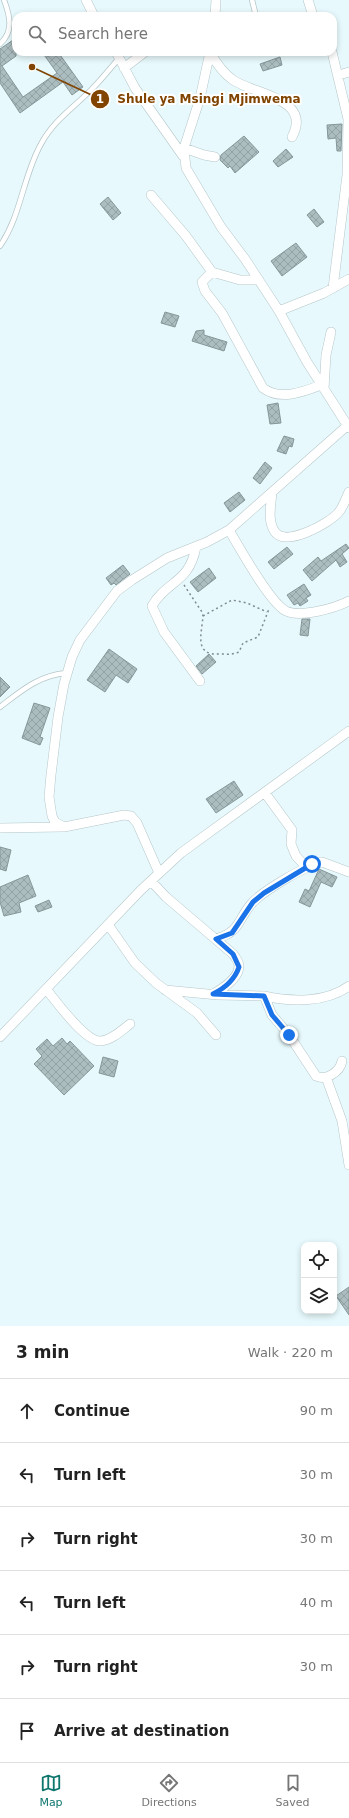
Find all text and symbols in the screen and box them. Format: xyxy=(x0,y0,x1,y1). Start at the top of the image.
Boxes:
search box xyxy=(12,12,337,56)
icon: search xyxy=(26,23,48,45)
text: Search here xyxy=(58,25,148,43)
callout: Shule ya Msingi Mjimwema xyxy=(90,87,309,111)
text: 1 xyxy=(96,92,104,106)
text: Shule ya Msingi Mjimwema xyxy=(117,92,301,106)
route start xyxy=(303,855,321,873)
route end xyxy=(280,1026,298,1044)
map controls xyxy=(301,1242,337,1314)
button: locate xyxy=(301,1242,337,1278)
button: layers xyxy=(301,1278,337,1314)
text: 3 min xyxy=(16,1342,69,1362)
text: Walk · 220 m xyxy=(248,1345,333,1360)
icon: ahead xyxy=(16,1400,38,1422)
text: Continue xyxy=(54,1402,130,1420)
text: 90 m xyxy=(300,1403,333,1418)
icon: left xyxy=(16,1464,38,1486)
text: Turn left xyxy=(54,1466,126,1484)
text: 30 m xyxy=(300,1467,333,1482)
icon: right xyxy=(16,1528,38,1550)
text: Turn right xyxy=(54,1530,138,1548)
text: 30 m xyxy=(300,1531,333,1546)
icon: left xyxy=(16,1592,38,1614)
text: Turn left xyxy=(54,1594,126,1612)
text: 40 m xyxy=(300,1595,333,1610)
icon: right xyxy=(16,1656,38,1678)
text: Turn right xyxy=(54,1658,138,1676)
text: 30 m xyxy=(300,1659,333,1674)
icon: arrive xyxy=(16,1720,38,1742)
text: Arrive at destination xyxy=(54,1722,229,1740)
tab: Map xyxy=(39,1772,63,1809)
tab: Directions xyxy=(141,1772,197,1809)
tab: Saved xyxy=(276,1772,310,1809)

